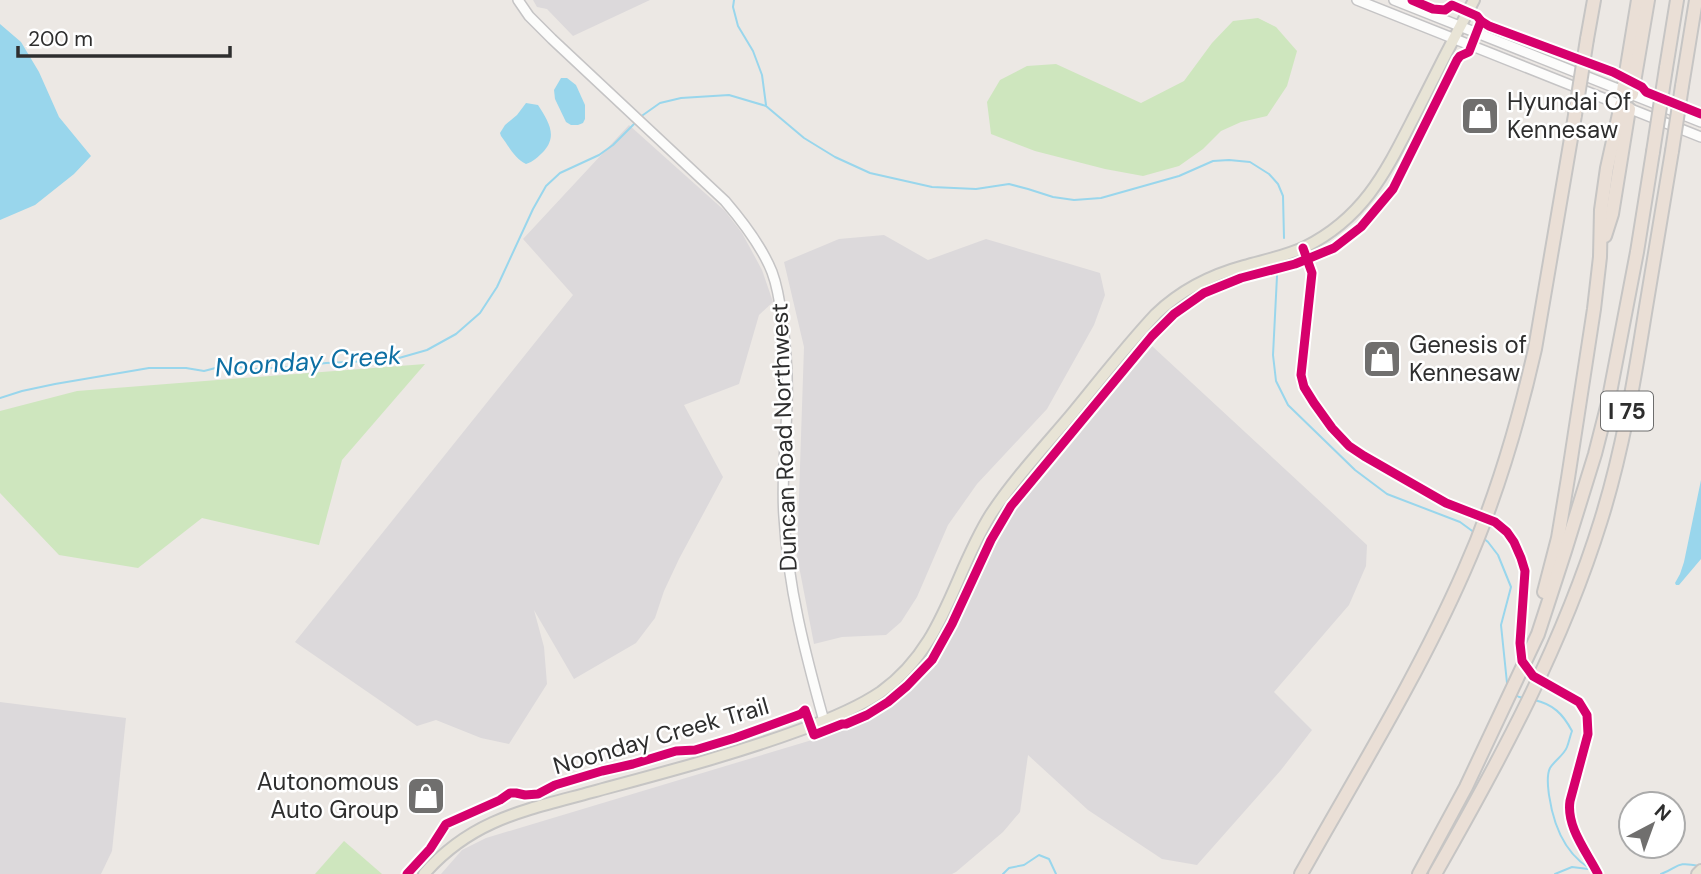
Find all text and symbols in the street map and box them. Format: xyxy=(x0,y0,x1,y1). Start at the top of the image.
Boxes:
scale bar xyxy=(18,14,229,58)
text: 200 m xyxy=(28,25,93,53)
place label: Hyundai Of Kennesaw xyxy=(1507,86,1631,145)
shop icon: Hyundai Of Kennesaw xyxy=(1459,95,1501,137)
street label: Duncan Road Northwest xyxy=(763,302,804,572)
place label: Genesis of Kennesaw xyxy=(1409,329,1527,388)
water label: Noonday Creek xyxy=(214,337,403,384)
shop icon: Genesis of Kennesaw xyxy=(1361,338,1403,380)
road number: I 75 xyxy=(1601,392,1653,430)
street label: Noonday Creek Trail xyxy=(549,690,772,781)
place label: Autonomous Auto Group xyxy=(257,766,399,825)
shop icon: Autonomous Auto Group xyxy=(405,775,447,817)
north arrow xyxy=(1617,790,1687,860)
text: N xyxy=(1649,799,1676,827)

